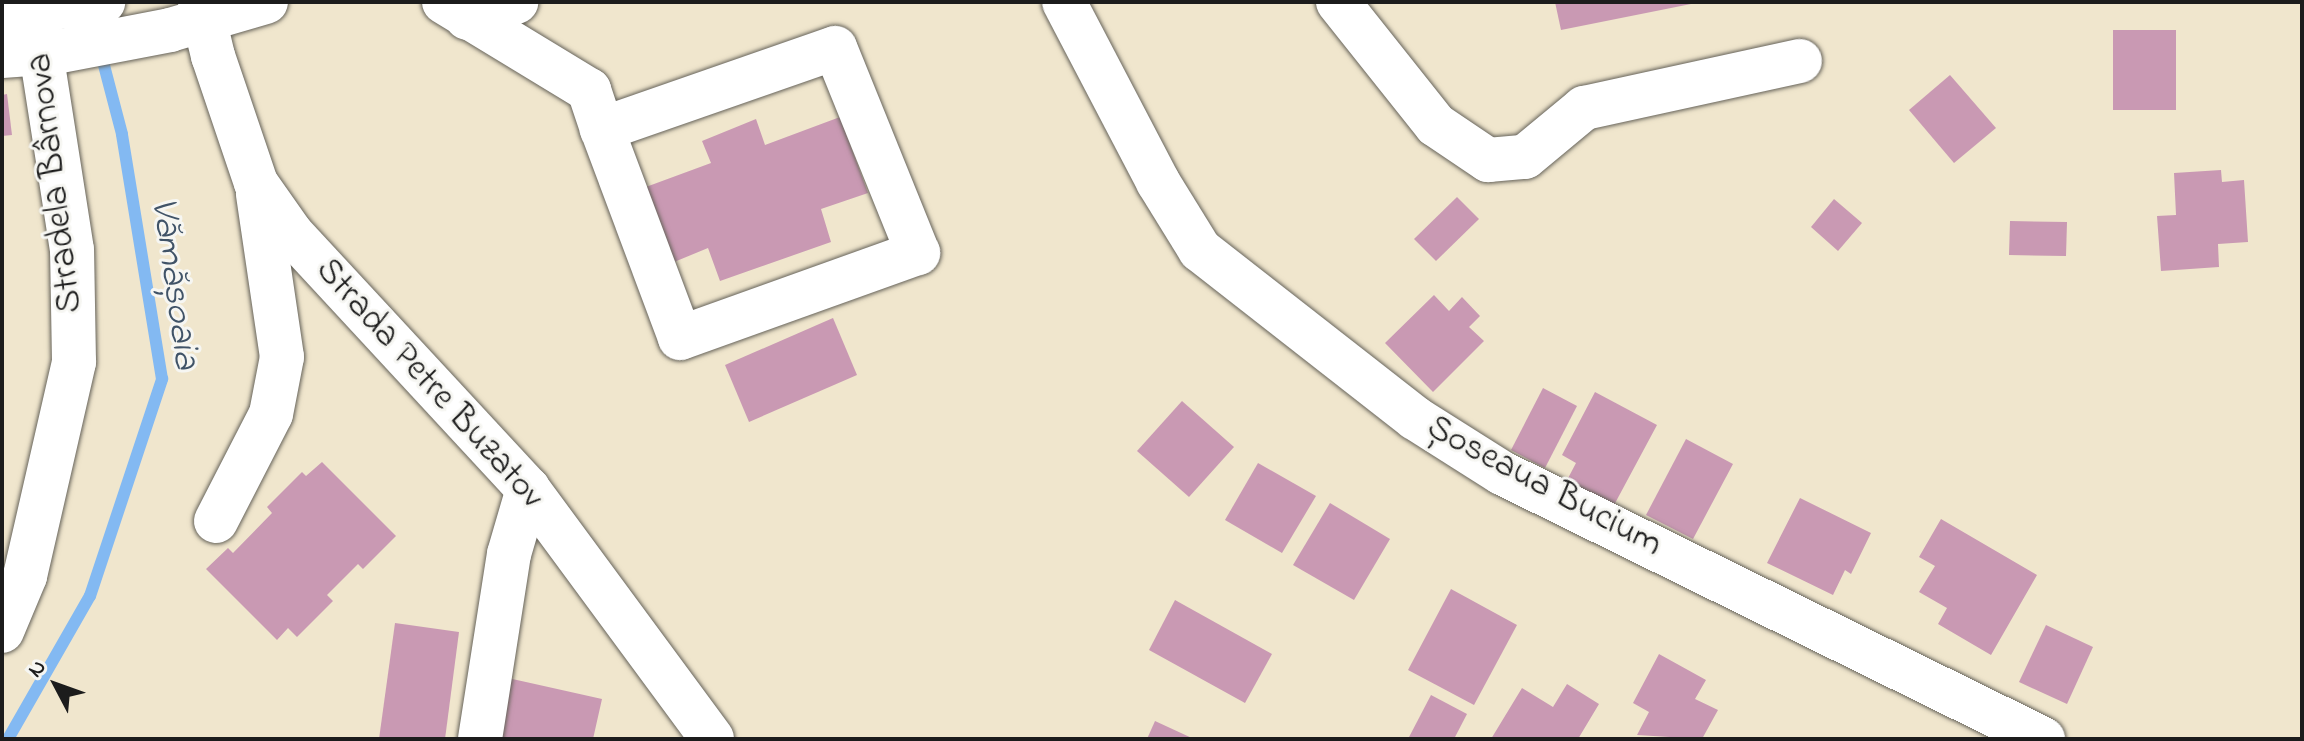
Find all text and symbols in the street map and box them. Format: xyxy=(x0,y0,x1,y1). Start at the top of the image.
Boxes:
street label: Stradela Bârnova xyxy=(19,51,93,315)
water label: Vămășoaia xyxy=(138,195,208,373)
street label: Strada Petre Buzatov xyxy=(305,250,553,518)
street label: Șoseaua Bucium xyxy=(1419,407,1669,567)
north arrow xyxy=(16,645,96,725)
text: N xyxy=(21,653,55,685)

